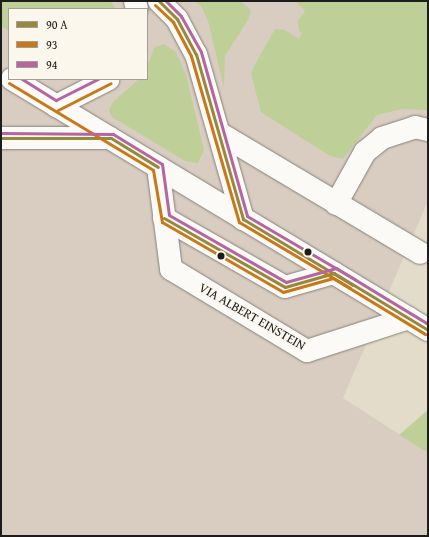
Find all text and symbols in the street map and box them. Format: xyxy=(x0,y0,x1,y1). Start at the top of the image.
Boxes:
legend xyxy=(8,8,148,80)
text: 90 A xyxy=(46,16,67,33)
text: 93 xyxy=(46,36,58,53)
text: 94 xyxy=(46,56,58,73)
unlabelled marker xyxy=(303,247,313,257)
unlabelled marker xyxy=(216,251,226,261)
street label: VIA ALBERT EINSTEIN xyxy=(196,280,308,354)

